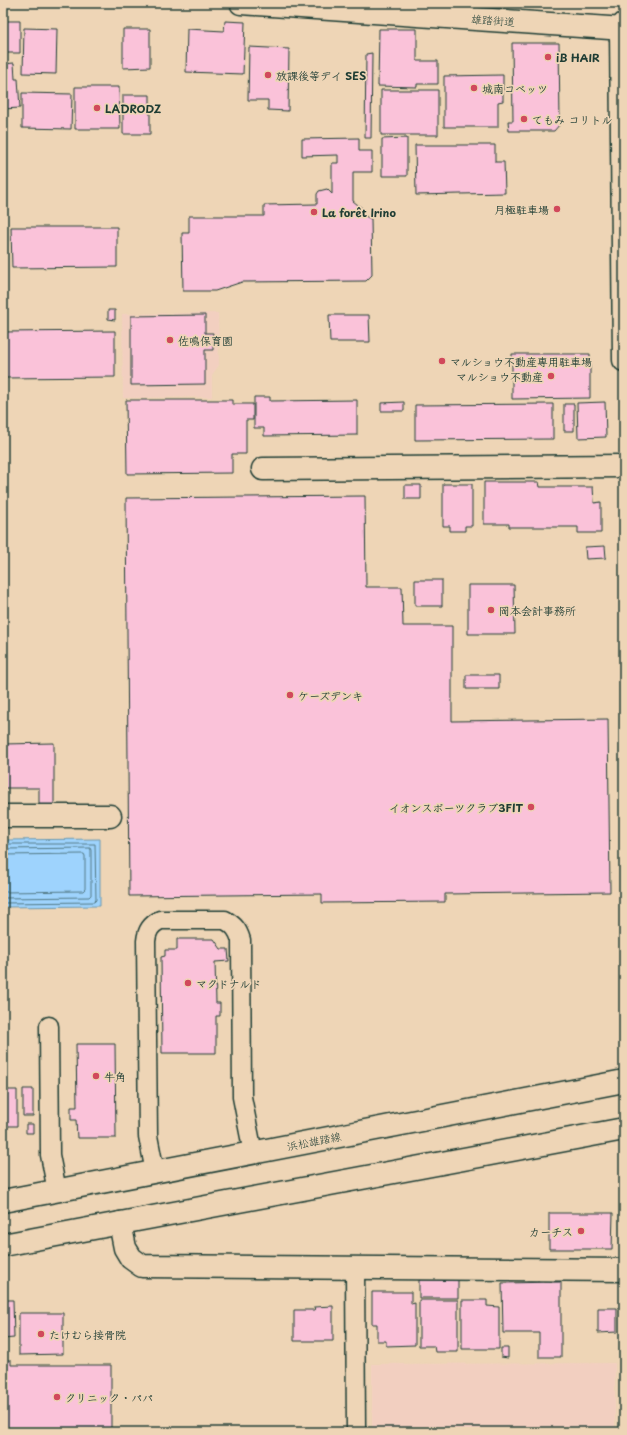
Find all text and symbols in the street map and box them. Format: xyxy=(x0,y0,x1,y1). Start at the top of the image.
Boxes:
street label: 雄踏街道 xyxy=(470,10,516,30)
place label: iB HAIR xyxy=(556,49,600,66)
marker: iB HAIR xyxy=(543,52,553,62)
place label: 放課後等デイ SES xyxy=(276,67,366,84)
marker: 放課後等デイ SES xyxy=(263,70,273,80)
place label: 城南コベッツ xyxy=(482,80,548,97)
marker: 城南コベッツ xyxy=(469,83,479,93)
place label: LADRODZ xyxy=(105,100,162,117)
marker: LADRODZ xyxy=(92,103,102,113)
place label: てもみ コリトル xyxy=(532,111,613,128)
marker: てもみ コリトル xyxy=(519,114,529,124)
place label: 月極駐車場 xyxy=(494,201,549,218)
place label: La forêt Irino xyxy=(322,204,396,221)
marker: 月極駐車場 xyxy=(552,204,562,214)
marker: La forêt Irino xyxy=(309,207,319,217)
place label: 佐鳴保育園 xyxy=(178,332,233,349)
marker: 佐鳴保育園 xyxy=(165,335,175,345)
place label: マルショウ不動産専用駐車場 xyxy=(450,353,592,370)
marker: マルショウ不動産専用駐車場 xyxy=(437,356,447,366)
place label: マルショウ不動産 xyxy=(456,368,543,385)
marker: マルショウ不動産 xyxy=(546,371,556,381)
place label: 岡本会計事務所 xyxy=(499,602,576,619)
marker: 岡本会計事務所 xyxy=(486,605,496,615)
place label: ケーズデンキ xyxy=(298,687,363,704)
marker: ケーズデンキ xyxy=(285,690,295,700)
place label: イオンスポーツクラブ3FIT xyxy=(389,799,524,816)
marker: イオンスポーツクラブ3FIT xyxy=(526,802,536,812)
place label: マクドナルド xyxy=(196,975,262,992)
marker: マクドナルド xyxy=(183,978,193,988)
place label: 牛角 xyxy=(104,1068,126,1085)
marker: 牛角 xyxy=(91,1071,101,1081)
street label: 浜松雄踏線 xyxy=(285,1127,343,1155)
place label: カーチス xyxy=(529,1223,573,1240)
marker: カーチス xyxy=(576,1226,586,1236)
place label: たけむら接骨院 xyxy=(49,1326,126,1343)
marker: たけむら接骨院 xyxy=(36,1329,46,1339)
place label: クリニック・パパ xyxy=(65,1389,153,1406)
marker: クリニック・パパ xyxy=(52,1392,62,1402)

